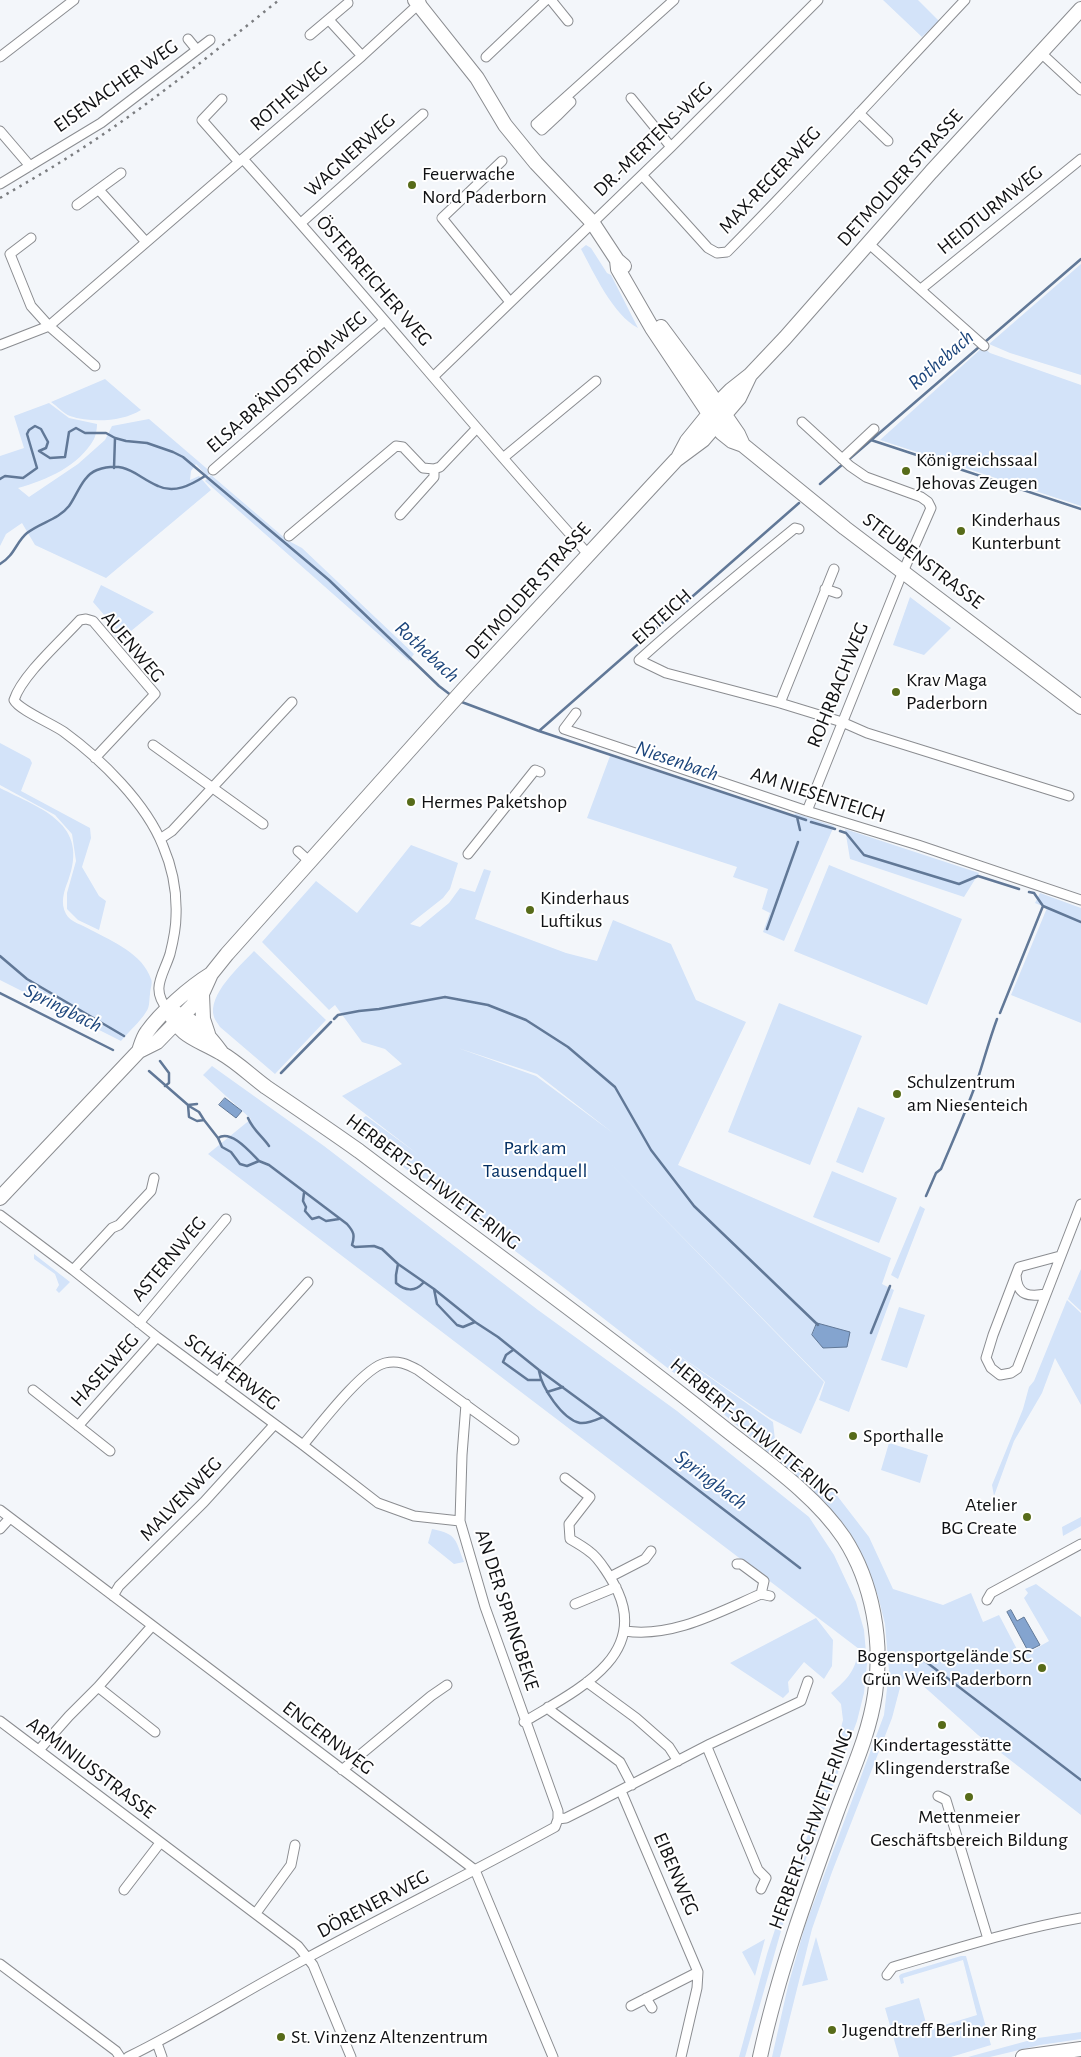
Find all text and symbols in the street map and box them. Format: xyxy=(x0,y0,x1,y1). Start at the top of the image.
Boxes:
street label: EISENACHER WEG xyxy=(49,34,183,138)
street label: ROTHEWEG xyxy=(245,56,333,136)
street label: DR.-MERTENS-WEG xyxy=(589,76,717,202)
street label: DETMOLDER STRASSE xyxy=(832,104,968,252)
street label: WAGNERWEG xyxy=(300,108,400,202)
street label: MAX-REGER-WEG xyxy=(714,121,826,239)
street label: HEIDTURMWEG xyxy=(932,160,1048,260)
place label: Feuerwache Nord Paderborn xyxy=(422,162,547,209)
marker: Feuerwache Nord Paderborn xyxy=(406,179,418,191)
street label: ÖSTERREICHER WEG xyxy=(311,211,437,351)
street label: ELSA-BRÄNDSTRÖM-WEG xyxy=(202,306,372,458)
water label: Rothebach xyxy=(903,325,979,395)
place label: Königreichssaal Jehovas Zeugen xyxy=(916,448,1038,495)
marker: Königreichssaal Jehovas Zeugen xyxy=(900,465,912,477)
street label: STEUBENSTRASSE xyxy=(858,508,988,614)
place label: Kinderhaus Kunterbunt xyxy=(971,508,1061,555)
street label: DETMOLDER STRASSE xyxy=(460,517,596,665)
marker: Kinderhaus Kunterbunt xyxy=(955,525,967,537)
street label: EISTEICH xyxy=(627,584,697,650)
street label: AUENWEG xyxy=(96,606,170,688)
water label: Rothebach xyxy=(389,616,465,688)
street label: ROHRBACHWEG xyxy=(802,619,874,751)
place label: Krav Maga Paderborn xyxy=(906,668,988,715)
marker: Krav Maga Paderborn xyxy=(890,686,902,698)
water label: Niesenbach xyxy=(632,735,722,787)
street label: AM NIESENTEICH xyxy=(748,762,888,828)
place label: Hermes Paketshop xyxy=(421,790,567,814)
marker: Hermes Paketshop xyxy=(405,796,417,808)
place label: Kinderhaus Luftikus xyxy=(540,886,629,933)
marker: Kinderhaus Luftikus xyxy=(524,904,536,916)
water label: Springbach xyxy=(20,978,106,1038)
place label: Schulzentrum am Niesenteich xyxy=(907,1070,1028,1117)
marker: Schulzentrum am Niesenteich xyxy=(891,1088,903,1100)
street label: HERBERT-SCHWIETE-RING xyxy=(341,1109,525,1255)
park label: Park am Tausendquell xyxy=(483,1136,587,1183)
street label: ASTERNWEG xyxy=(126,1212,212,1306)
street label: HASELWEG xyxy=(66,1328,144,1412)
street label: SCHÄFERWEG xyxy=(180,1328,284,1416)
street label: HERBERT-SCHWIETE-RING xyxy=(665,1353,843,1507)
place label: Sporthalle xyxy=(863,1424,944,1448)
marker: Sporthalle xyxy=(847,1430,859,1442)
water label: Springbach xyxy=(670,1445,752,1515)
street label: MALVENWEG xyxy=(135,1452,227,1546)
place label: Atelier BG Create xyxy=(941,1493,1017,1540)
marker: Atelier BG Create xyxy=(1021,1511,1033,1523)
street label: AN DER SPRINGBEKE xyxy=(470,1526,544,1694)
place label: Bogensportgelände SC Grün Weiß Paderborn xyxy=(857,1644,1032,1691)
marker: Bogensportgelände SC Grün Weiß Paderborn xyxy=(1036,1662,1048,1674)
street label: ENGERNWEG xyxy=(278,1696,378,1780)
street label: ARMINIUSSTRASSE xyxy=(22,1712,160,1824)
marker: Kindertagesstätte Klingenderstraße xyxy=(936,1719,948,1731)
street label: HERBERT-SCHWIETE-RING xyxy=(763,1725,859,1933)
place label: Kindertagesstätte Klingenderstraße xyxy=(873,1733,1011,1780)
marker: Mettenmeier Geschäftsbereich Bildung xyxy=(963,1791,975,1803)
place label: Mettenmeier Geschäftsbereich Bildung xyxy=(870,1805,1068,1852)
street label: EIBENWEG xyxy=(648,1829,704,1919)
street label: DÖRENER WEG xyxy=(313,1864,433,1944)
place label: Jugendtreff Berliner Ring xyxy=(842,2018,1037,2042)
marker: Jugendtreff Berliner Ring xyxy=(826,2024,838,2036)
place label: St. Vinzenz Altenzentrum xyxy=(291,2025,488,2049)
marker: St. Vinzenz Altenzentrum xyxy=(275,2031,287,2043)

